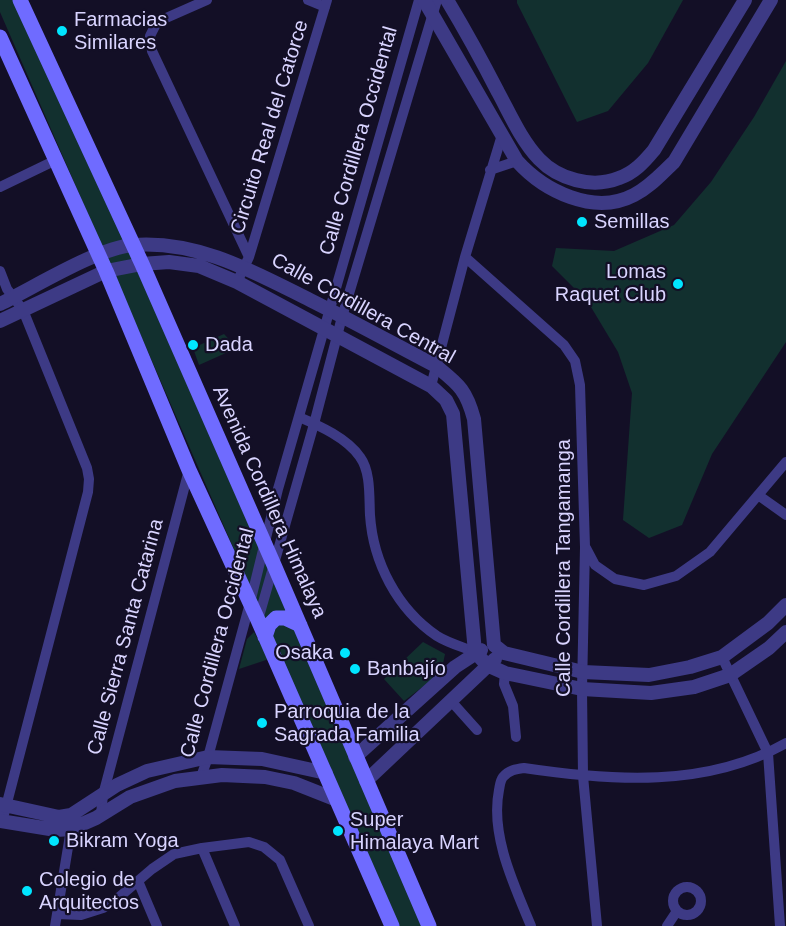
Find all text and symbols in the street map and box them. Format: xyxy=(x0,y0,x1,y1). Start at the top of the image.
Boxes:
place label: Farmacias Similares xyxy=(74,8,167,55)
street label: Circuito Real del Catorce xyxy=(226,17,314,237)
marker: Farmacias Similares xyxy=(55,24,69,38)
street label: Calle Cordillera Occidental xyxy=(315,24,403,258)
place label: Semillas xyxy=(594,210,670,234)
marker: Semillas xyxy=(575,215,589,229)
street label: Calle Cordillera Central xyxy=(267,248,459,370)
place label: Lomas Raquet Club xyxy=(555,260,666,307)
marker: Lomas Raquet Club xyxy=(671,277,685,291)
place label: Dada xyxy=(205,333,253,357)
marker: Dada xyxy=(186,338,200,352)
street label: Avenida Cordillera Himalaya xyxy=(207,382,331,622)
street label: Calle Cordillera Tangamanga xyxy=(552,439,576,697)
street label: Calle Sierra Santa Catarina xyxy=(83,516,169,758)
street label: Calle Cordillera Occidental xyxy=(176,526,260,760)
place label: Osaka xyxy=(275,641,333,665)
marker: Osaka xyxy=(338,646,352,660)
place label: Banbajío xyxy=(367,657,446,681)
marker: Banbajío xyxy=(348,662,362,676)
place label: Parroquia de la Sagrada Familia xyxy=(274,700,420,747)
marker: Parroquia de la Sagrada Familia xyxy=(255,716,269,730)
place label: Super Himalaya Mart xyxy=(350,808,479,855)
marker: Super Himalaya Mart xyxy=(331,824,345,838)
place label: Bikram Yoga xyxy=(66,829,179,853)
marker: Bikram Yoga xyxy=(47,834,61,848)
place label: Colegio de Arquitectos xyxy=(39,868,139,915)
marker: Colegio de Arquitectos xyxy=(20,884,34,898)

